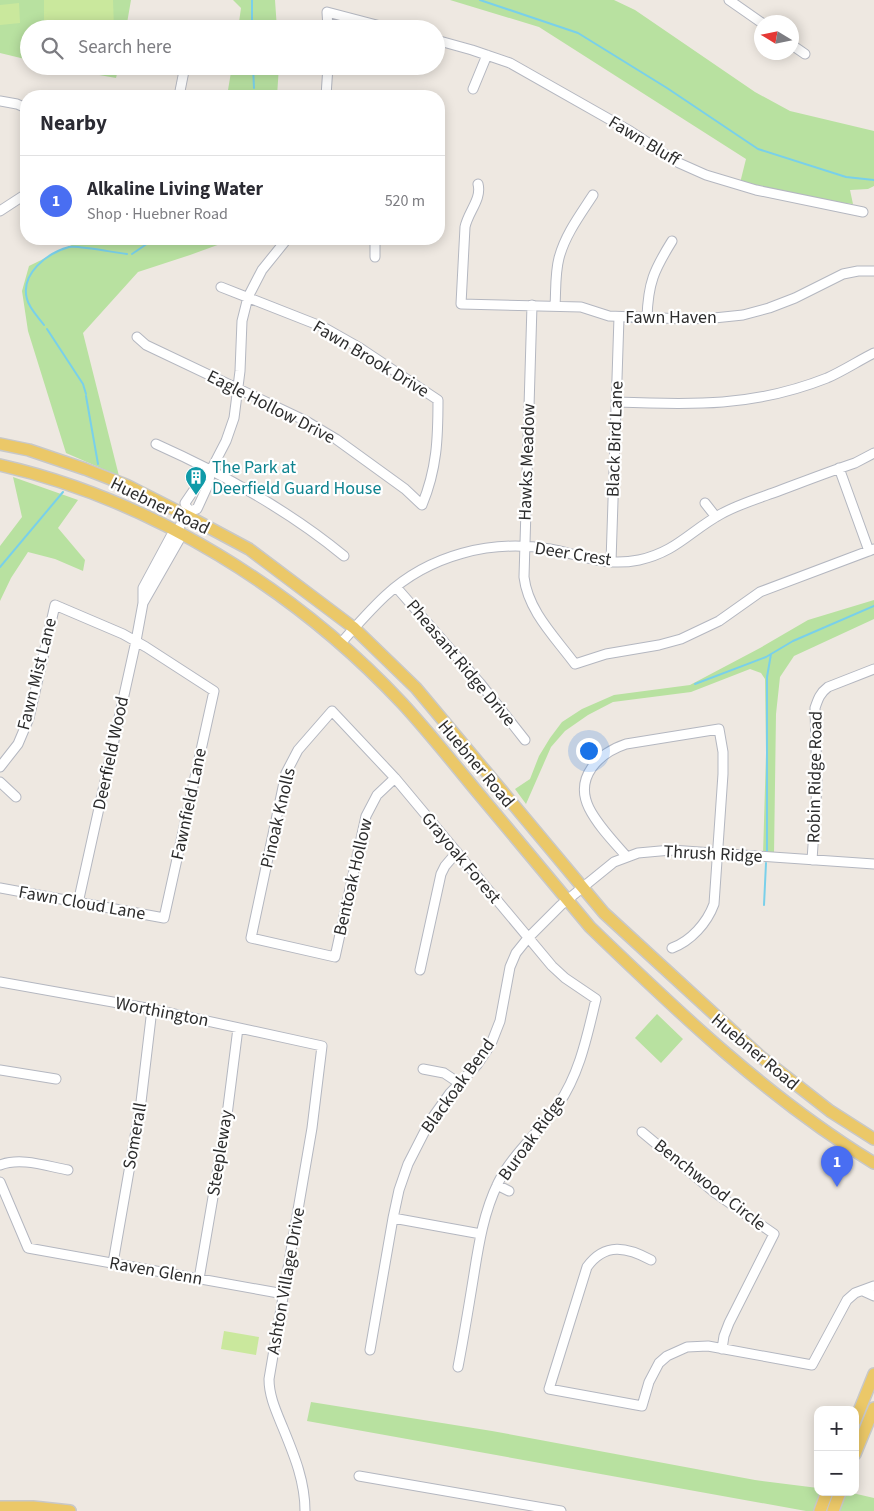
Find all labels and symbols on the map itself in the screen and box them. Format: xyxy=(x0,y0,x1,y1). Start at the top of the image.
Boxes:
north arrow xyxy=(754,15,799,60)
street label: Fawn Bluff xyxy=(604,110,685,172)
street label: Fawn Haven xyxy=(625,305,717,330)
street label: Fawn Brook Drive xyxy=(308,314,434,404)
street label: Eagle Hollow Drive xyxy=(203,364,339,450)
street label: Black Bird Lane xyxy=(600,380,630,498)
street label: Hawks Meadow xyxy=(512,403,542,521)
place label: The Park at Deerfield Guard House xyxy=(212,455,381,501)
building icon: The Park at Deerfield Guard House xyxy=(184,465,208,496)
street label: Huebner Road xyxy=(106,471,214,541)
street label: Deer Crest xyxy=(533,536,613,572)
street label: Pheasant Ridge Drive xyxy=(400,594,522,732)
street label: Fawn Mist Lane xyxy=(11,615,63,733)
street label: Deerfield Wood xyxy=(87,694,135,812)
street label: Robin Ridge Road xyxy=(801,711,829,843)
street label: Huebner Road xyxy=(432,715,520,813)
your location xyxy=(576,738,602,764)
street label: Fawnfield Lane xyxy=(165,746,213,862)
street label: Pinoak Knolls xyxy=(254,765,302,871)
street label: Grayoak Forest xyxy=(415,807,507,909)
street label: Bentoak Hollow xyxy=(327,816,379,938)
street label: Thrush Ridge xyxy=(663,839,763,869)
street label: Fawn Cloud Lane xyxy=(17,880,147,926)
street label: Worthington xyxy=(113,991,211,1033)
street label: Huebner Road xyxy=(706,1008,804,1096)
street label: Blackoak Bend xyxy=(415,1034,501,1138)
street label: Buroak Ridge xyxy=(493,1090,572,1186)
street label: Somerall xyxy=(117,1101,153,1171)
street label: Steepleway xyxy=(201,1108,239,1198)
street label: Benchwood Circle xyxy=(649,1133,771,1237)
pin: 1 xyxy=(821,1146,853,1187)
street label: Ashton Village Drive xyxy=(261,1205,311,1356)
street label: Raven Glenn xyxy=(107,1251,205,1291)

